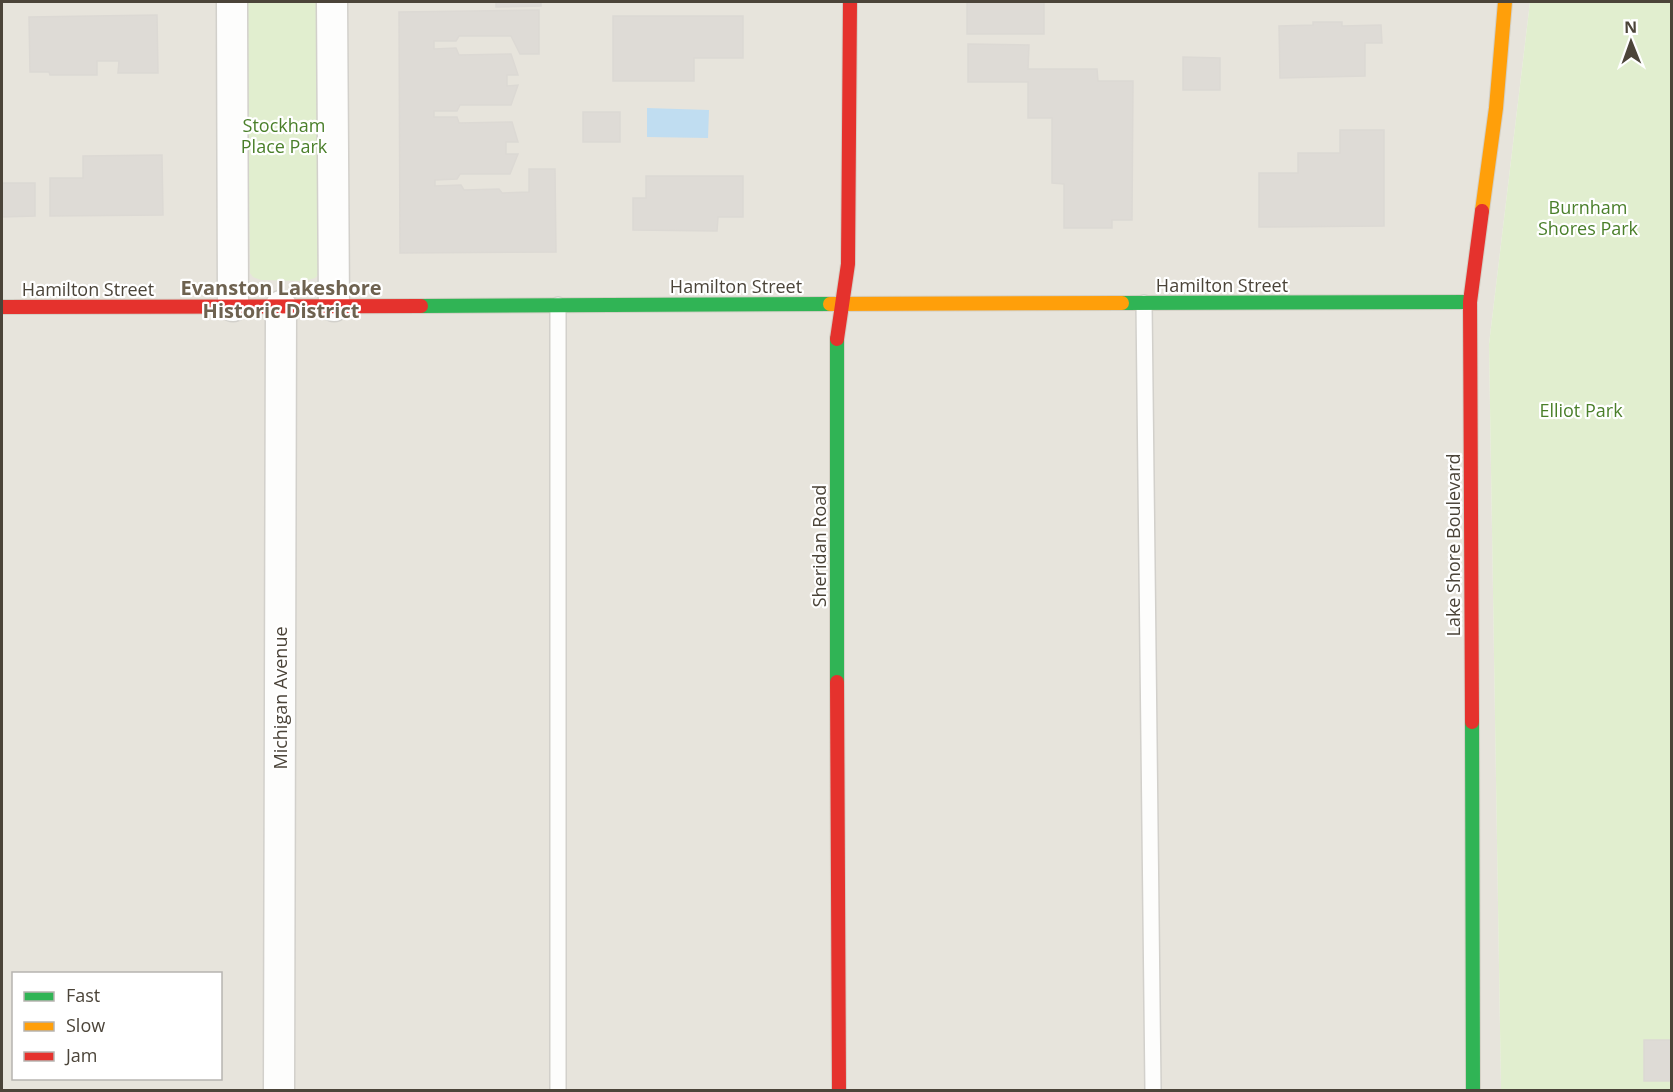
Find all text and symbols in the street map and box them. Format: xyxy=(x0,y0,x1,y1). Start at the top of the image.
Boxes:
north arrow xyxy=(1601,12,1661,72)
text: N xyxy=(1624,16,1637,38)
park label: Stockham Place Park xyxy=(241,113,328,158)
park label: Burnham Shores Park xyxy=(1538,195,1639,240)
street label: Hamilton Street xyxy=(1156,273,1288,297)
district label: Evanston Lakeshore Historic District xyxy=(180,274,382,324)
street label: Hamilton Street xyxy=(670,274,802,298)
street label: Hamilton Street xyxy=(22,277,154,301)
park label: Elliot Park xyxy=(1539,398,1623,422)
street label: Lake Shore Boulevard xyxy=(1441,453,1465,637)
street label: Sheridan Road xyxy=(807,485,831,607)
street label: Michigan Avenue xyxy=(268,626,292,770)
legend xyxy=(12,972,222,1080)
text: Fast xyxy=(66,983,100,1007)
text: Slow xyxy=(66,1013,105,1037)
text: Jam xyxy=(64,1043,98,1067)

